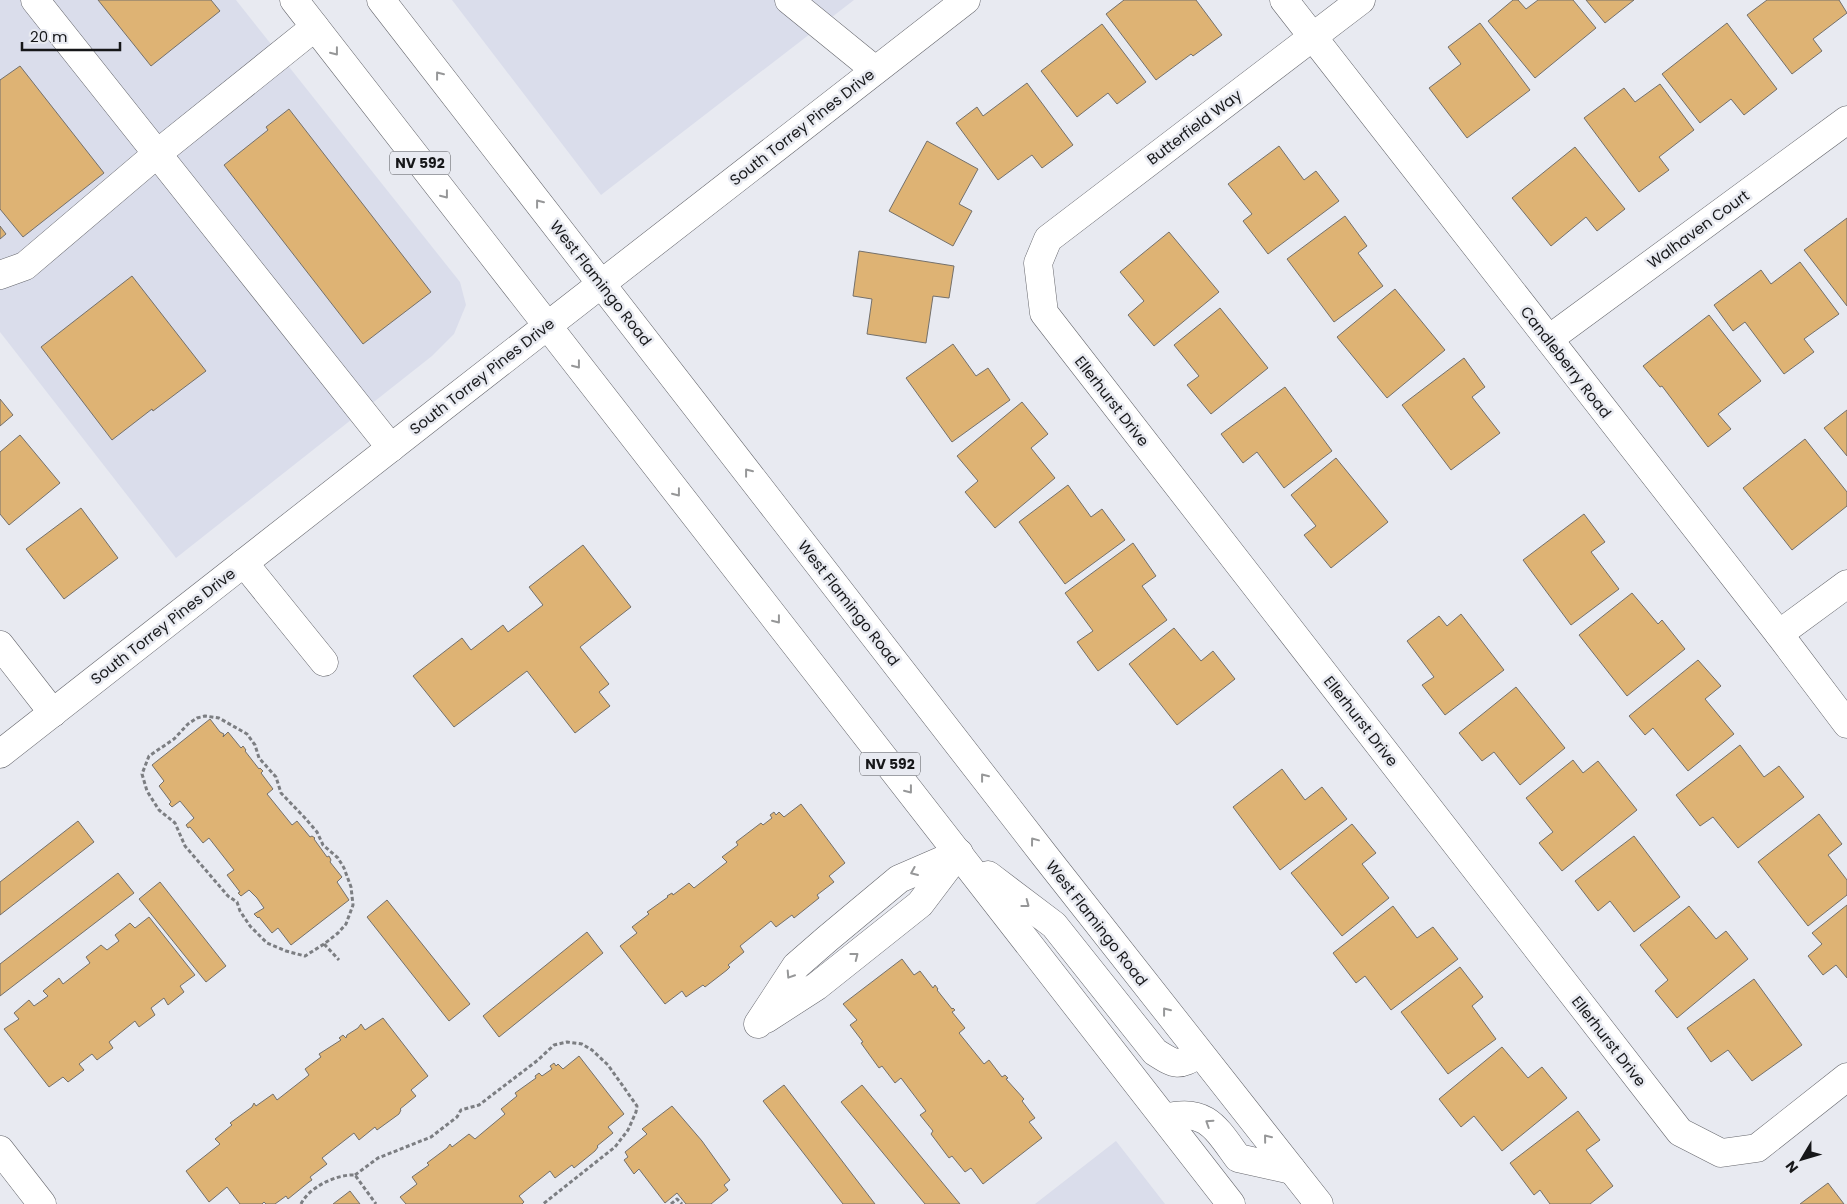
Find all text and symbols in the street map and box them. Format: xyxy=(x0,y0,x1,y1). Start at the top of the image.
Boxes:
scale bar xyxy=(22,20,120,52)
text: 20 m xyxy=(30,26,68,47)
one-way arrow xyxy=(329,47,338,56)
street label: South Torrey Pines Drive xyxy=(725,64,879,190)
one-way arrow xyxy=(437,72,445,81)
street label: Butterfield Way xyxy=(1142,84,1246,170)
road number: NV 592 xyxy=(390,152,450,174)
street label: Walhaven Court xyxy=(1643,185,1753,273)
one-way arrow xyxy=(439,189,447,198)
one-way arrow xyxy=(537,200,545,209)
street label: West Flamingo Road xyxy=(545,216,657,350)
street label: Candleberry Road xyxy=(1516,302,1616,422)
street label: South Torrey Pines Drive xyxy=(405,313,559,439)
street label: Ellerhurst Drive xyxy=(1070,351,1154,451)
one-way arrow xyxy=(571,359,579,368)
one-way arrow xyxy=(745,469,753,478)
one-way arrow xyxy=(671,487,680,496)
street label: West Flamingo Road xyxy=(793,536,905,670)
street label: South Torrey Pines Drive xyxy=(86,563,240,689)
one-way arrow xyxy=(771,615,780,624)
street label: Ellerhurst Drive xyxy=(1319,671,1403,771)
road number: NV 592 xyxy=(860,752,920,776)
one-way arrow xyxy=(982,774,990,783)
one-way arrow xyxy=(904,784,912,793)
one-way arrow xyxy=(1031,838,1039,847)
street label: West Flamingo Road xyxy=(1041,856,1153,990)
one-way arrow xyxy=(910,866,919,877)
one-way arrow xyxy=(1020,898,1029,906)
one-way arrow xyxy=(849,953,858,961)
one-way arrow xyxy=(787,970,796,979)
street label: Ellerhurst Drive xyxy=(1567,991,1651,1091)
one-way arrow xyxy=(1163,1007,1172,1017)
one-way arrow xyxy=(1205,1120,1215,1129)
north arrow xyxy=(1777,1134,1827,1184)
one-way arrow xyxy=(1264,1135,1272,1144)
text: N xyxy=(1781,1157,1803,1177)

